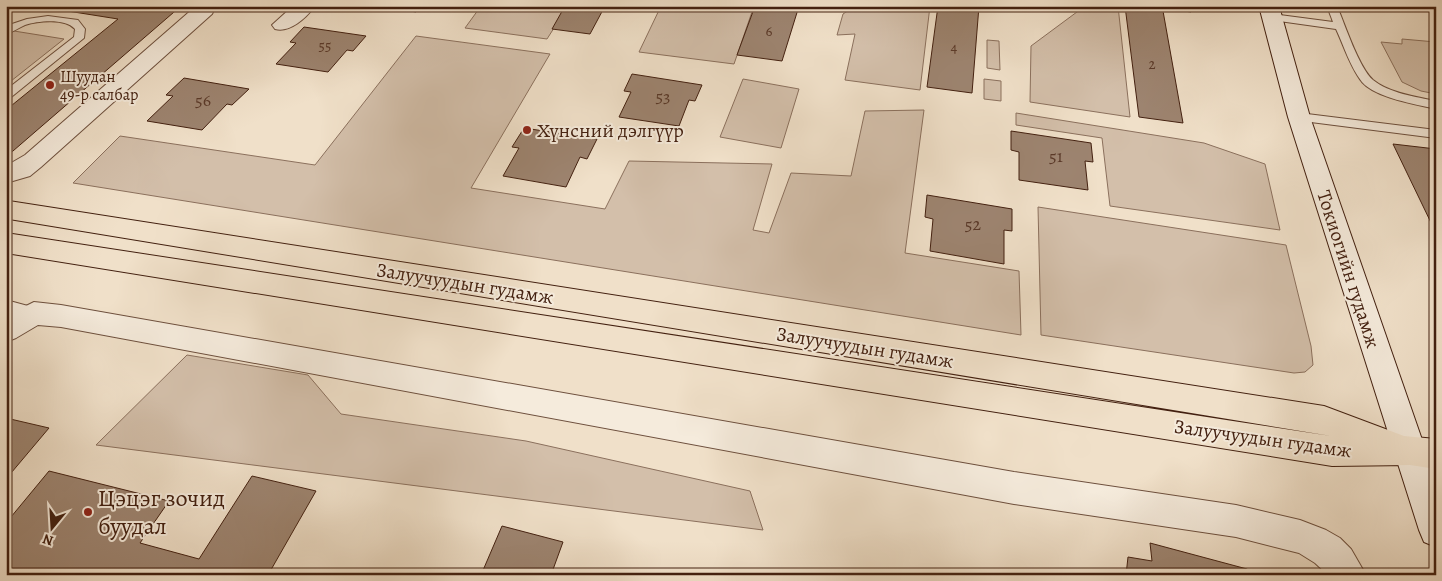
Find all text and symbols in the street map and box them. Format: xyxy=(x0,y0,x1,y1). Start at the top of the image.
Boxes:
house number: 6 xyxy=(766,21,773,41)
house number: 55 xyxy=(319,36,331,56)
house number: 4 xyxy=(951,37,958,57)
house number: 2 xyxy=(1148,54,1156,74)
place label: Шуудан 49-р салбар xyxy=(60,66,138,106)
marker: Шуудан 49-р салбар xyxy=(44,79,56,91)
house number: 53 xyxy=(655,84,671,108)
house number: 56 xyxy=(195,88,211,112)
place label: Хүнсний дэлгүүр xyxy=(537,117,684,144)
marker: Хүнсний дэлгүүр xyxy=(521,124,533,136)
house number: 51 xyxy=(1049,144,1063,168)
street label: Токиогийн гудамж xyxy=(1310,187,1387,351)
house number: 52 xyxy=(965,212,982,236)
street label: Залуучуудын гудамж xyxy=(374,256,556,311)
street label: Залуучуудын гудамж xyxy=(774,320,956,375)
street label: Залуучуудын гудамж xyxy=(1172,413,1354,464)
place label: Цэцэг зочид буудал xyxy=(98,482,225,542)
north arrow xyxy=(28,504,78,554)
marker: Цэцэг зочид буудал xyxy=(82,506,94,518)
text: N xyxy=(40,529,56,550)

